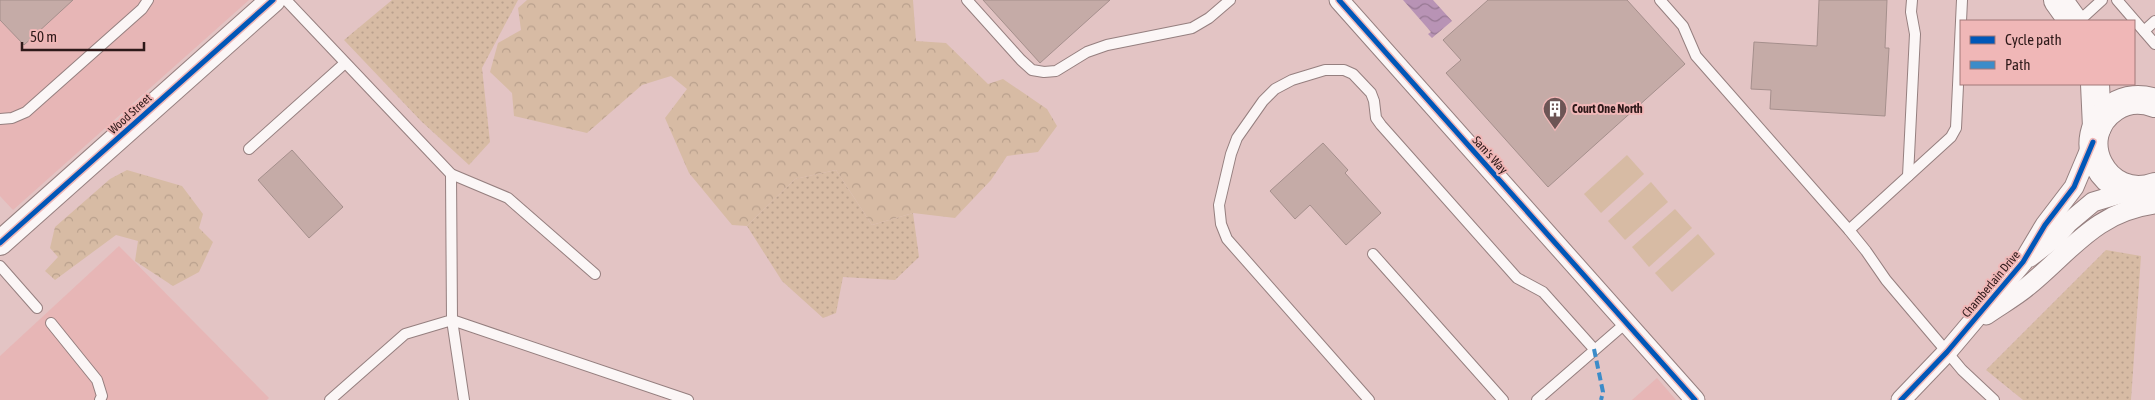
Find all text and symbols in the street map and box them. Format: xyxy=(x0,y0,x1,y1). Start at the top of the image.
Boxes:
scale bar xyxy=(22,20,145,52)
legend xyxy=(1960,20,2135,85)
text: 50 m xyxy=(30,28,57,45)
text: Cycle path xyxy=(2005,31,2062,48)
text: Path xyxy=(2005,56,2031,73)
street label: Wood Street xyxy=(106,91,155,137)
building icon: Court One North xyxy=(1542,96,1568,130)
place label: Court One North xyxy=(1572,102,1643,116)
street label: Sam's Way xyxy=(1469,133,1511,177)
street label: Chamberlain Drive xyxy=(1959,248,2023,320)

